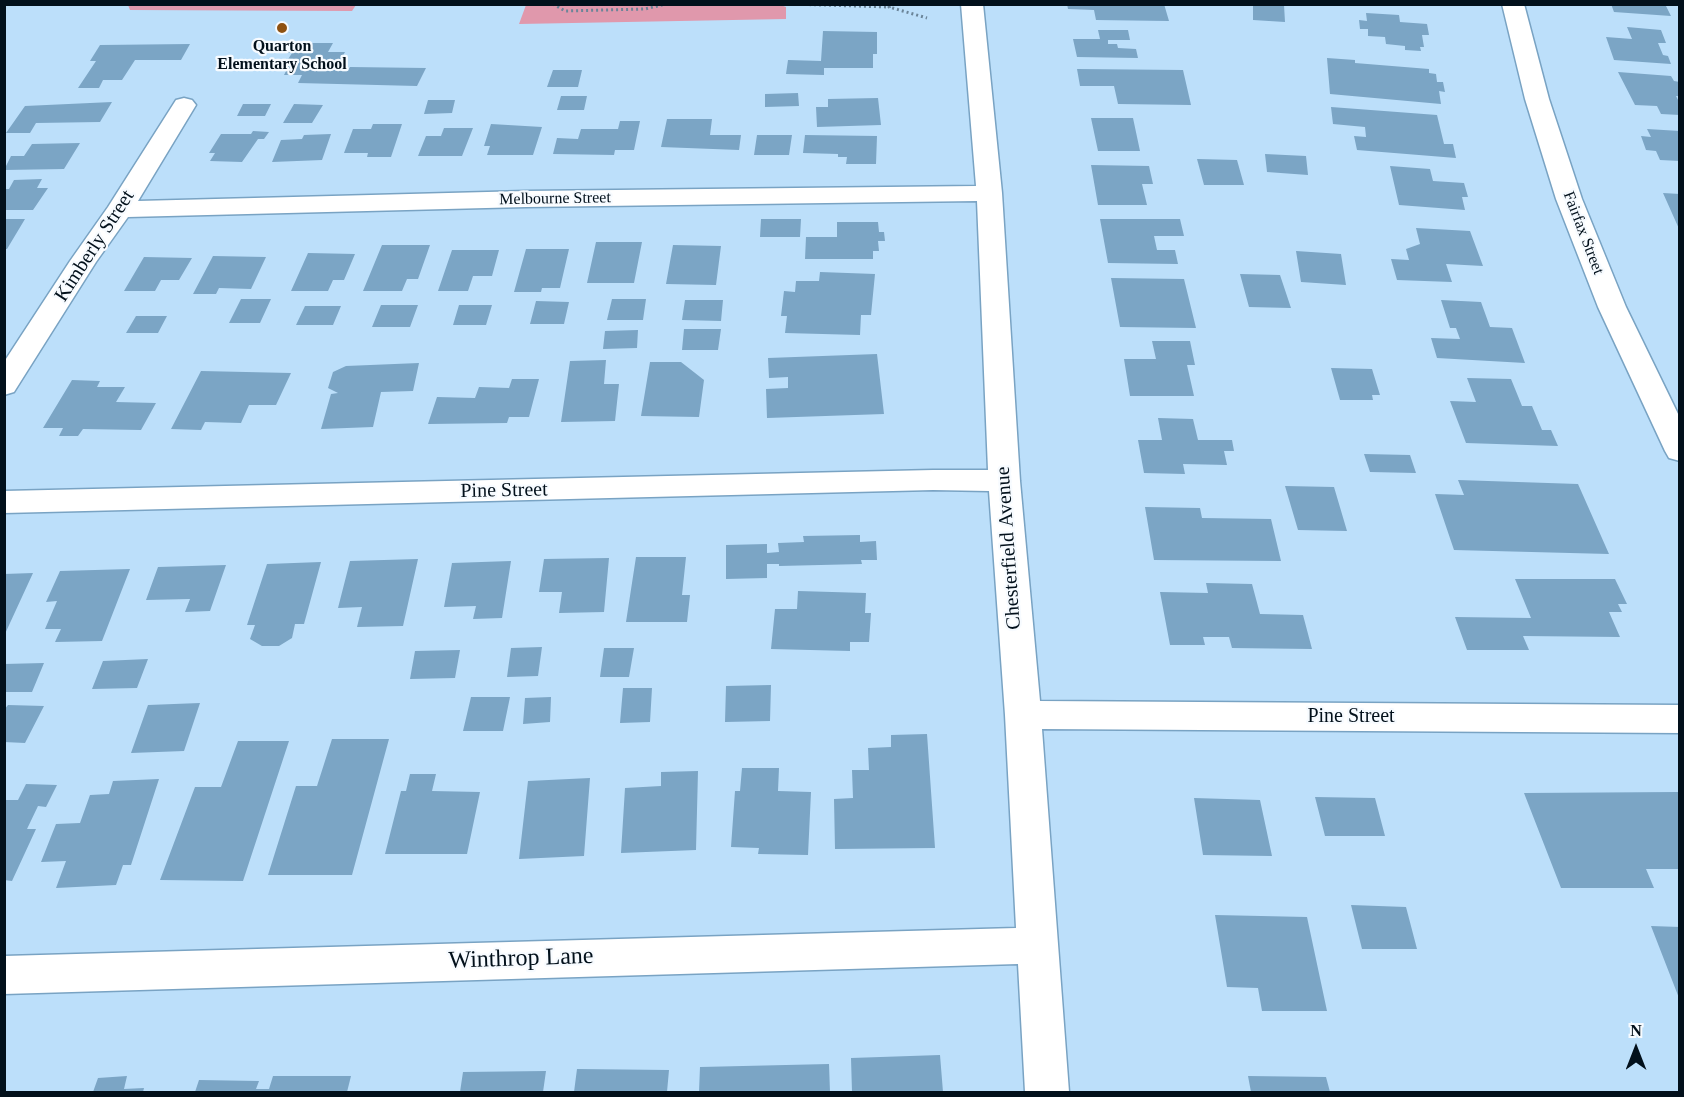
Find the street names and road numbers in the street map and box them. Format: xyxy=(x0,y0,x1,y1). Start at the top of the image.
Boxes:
street label: Kimberly Street xyxy=(50,186,140,306)
street label: Melbourne Street xyxy=(499,188,611,210)
street label: Fairfax Street xyxy=(1558,189,1608,277)
street label: Chesterfield Avenue xyxy=(991,466,1027,630)
street label: Pine Street xyxy=(460,478,548,504)
street label: Pine Street xyxy=(1307,705,1395,729)
street label: Winthrop Lane xyxy=(448,942,594,976)

